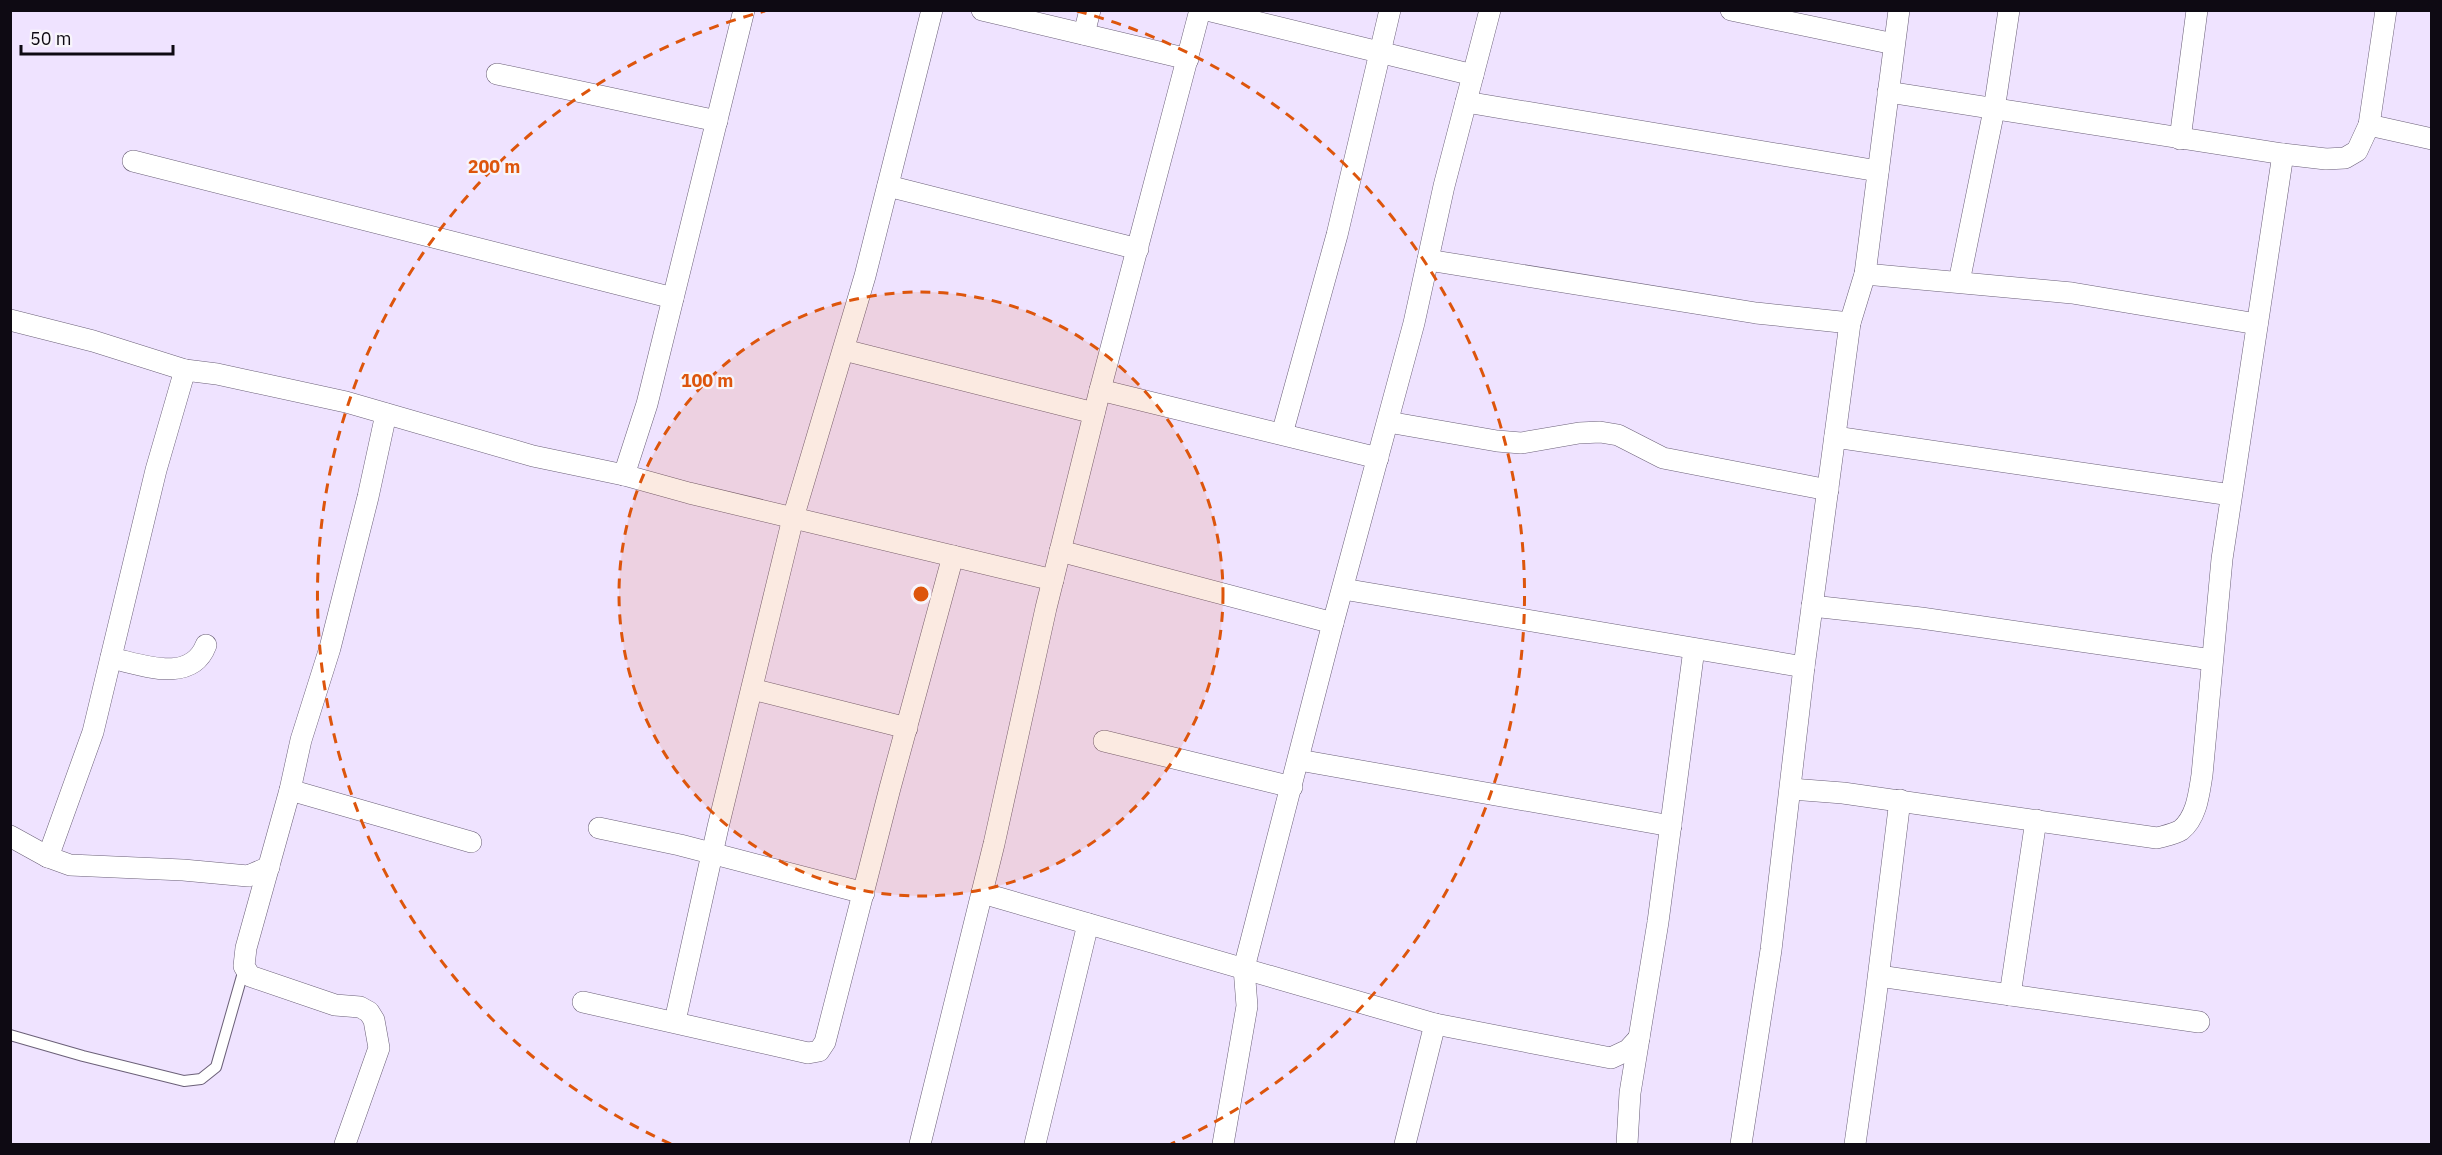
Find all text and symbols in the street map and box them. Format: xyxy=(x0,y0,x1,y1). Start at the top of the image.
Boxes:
scale bar xyxy=(21,18,172,56)
text: 50 m xyxy=(30,27,72,50)
text: 200 m xyxy=(468,155,520,178)
text: 100 m xyxy=(681,369,733,392)
centre of rings xyxy=(911,584,931,604)

